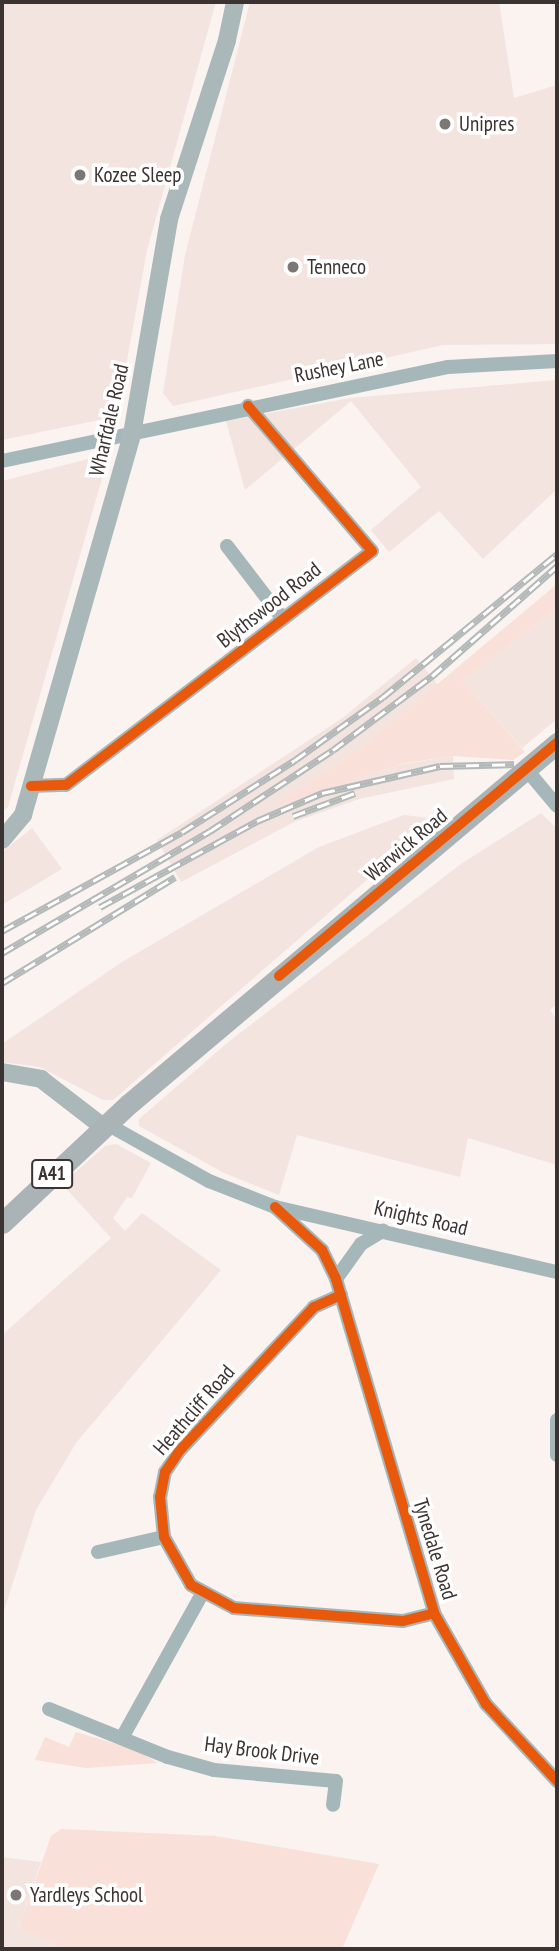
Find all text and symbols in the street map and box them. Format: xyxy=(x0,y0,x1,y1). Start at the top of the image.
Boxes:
place label: Unipres xyxy=(459,111,514,137)
marker: Unipres xyxy=(437,116,453,132)
place label: Kozee Sleep xyxy=(94,162,181,188)
marker: Kozee Sleep xyxy=(72,167,88,183)
place label: Tenneco xyxy=(307,254,366,280)
marker: Tenneco xyxy=(285,259,301,275)
street label: Rushey Lane xyxy=(292,346,386,388)
street label: Wharfdale Road xyxy=(84,362,134,478)
street label: Blythswood Road xyxy=(212,557,326,653)
street label: Warwick Road xyxy=(359,803,453,887)
road number: A41 xyxy=(31,1158,73,1190)
street label: Knights Road xyxy=(372,1195,470,1241)
street label: Heathcliff Road xyxy=(148,1360,240,1460)
street label: Tynedale Road xyxy=(408,1495,462,1603)
street label: Hay Brook Drive xyxy=(203,1731,321,1771)
place label: Yardleys School xyxy=(30,1882,143,1908)
marker: Yardleys School xyxy=(8,1887,24,1903)

